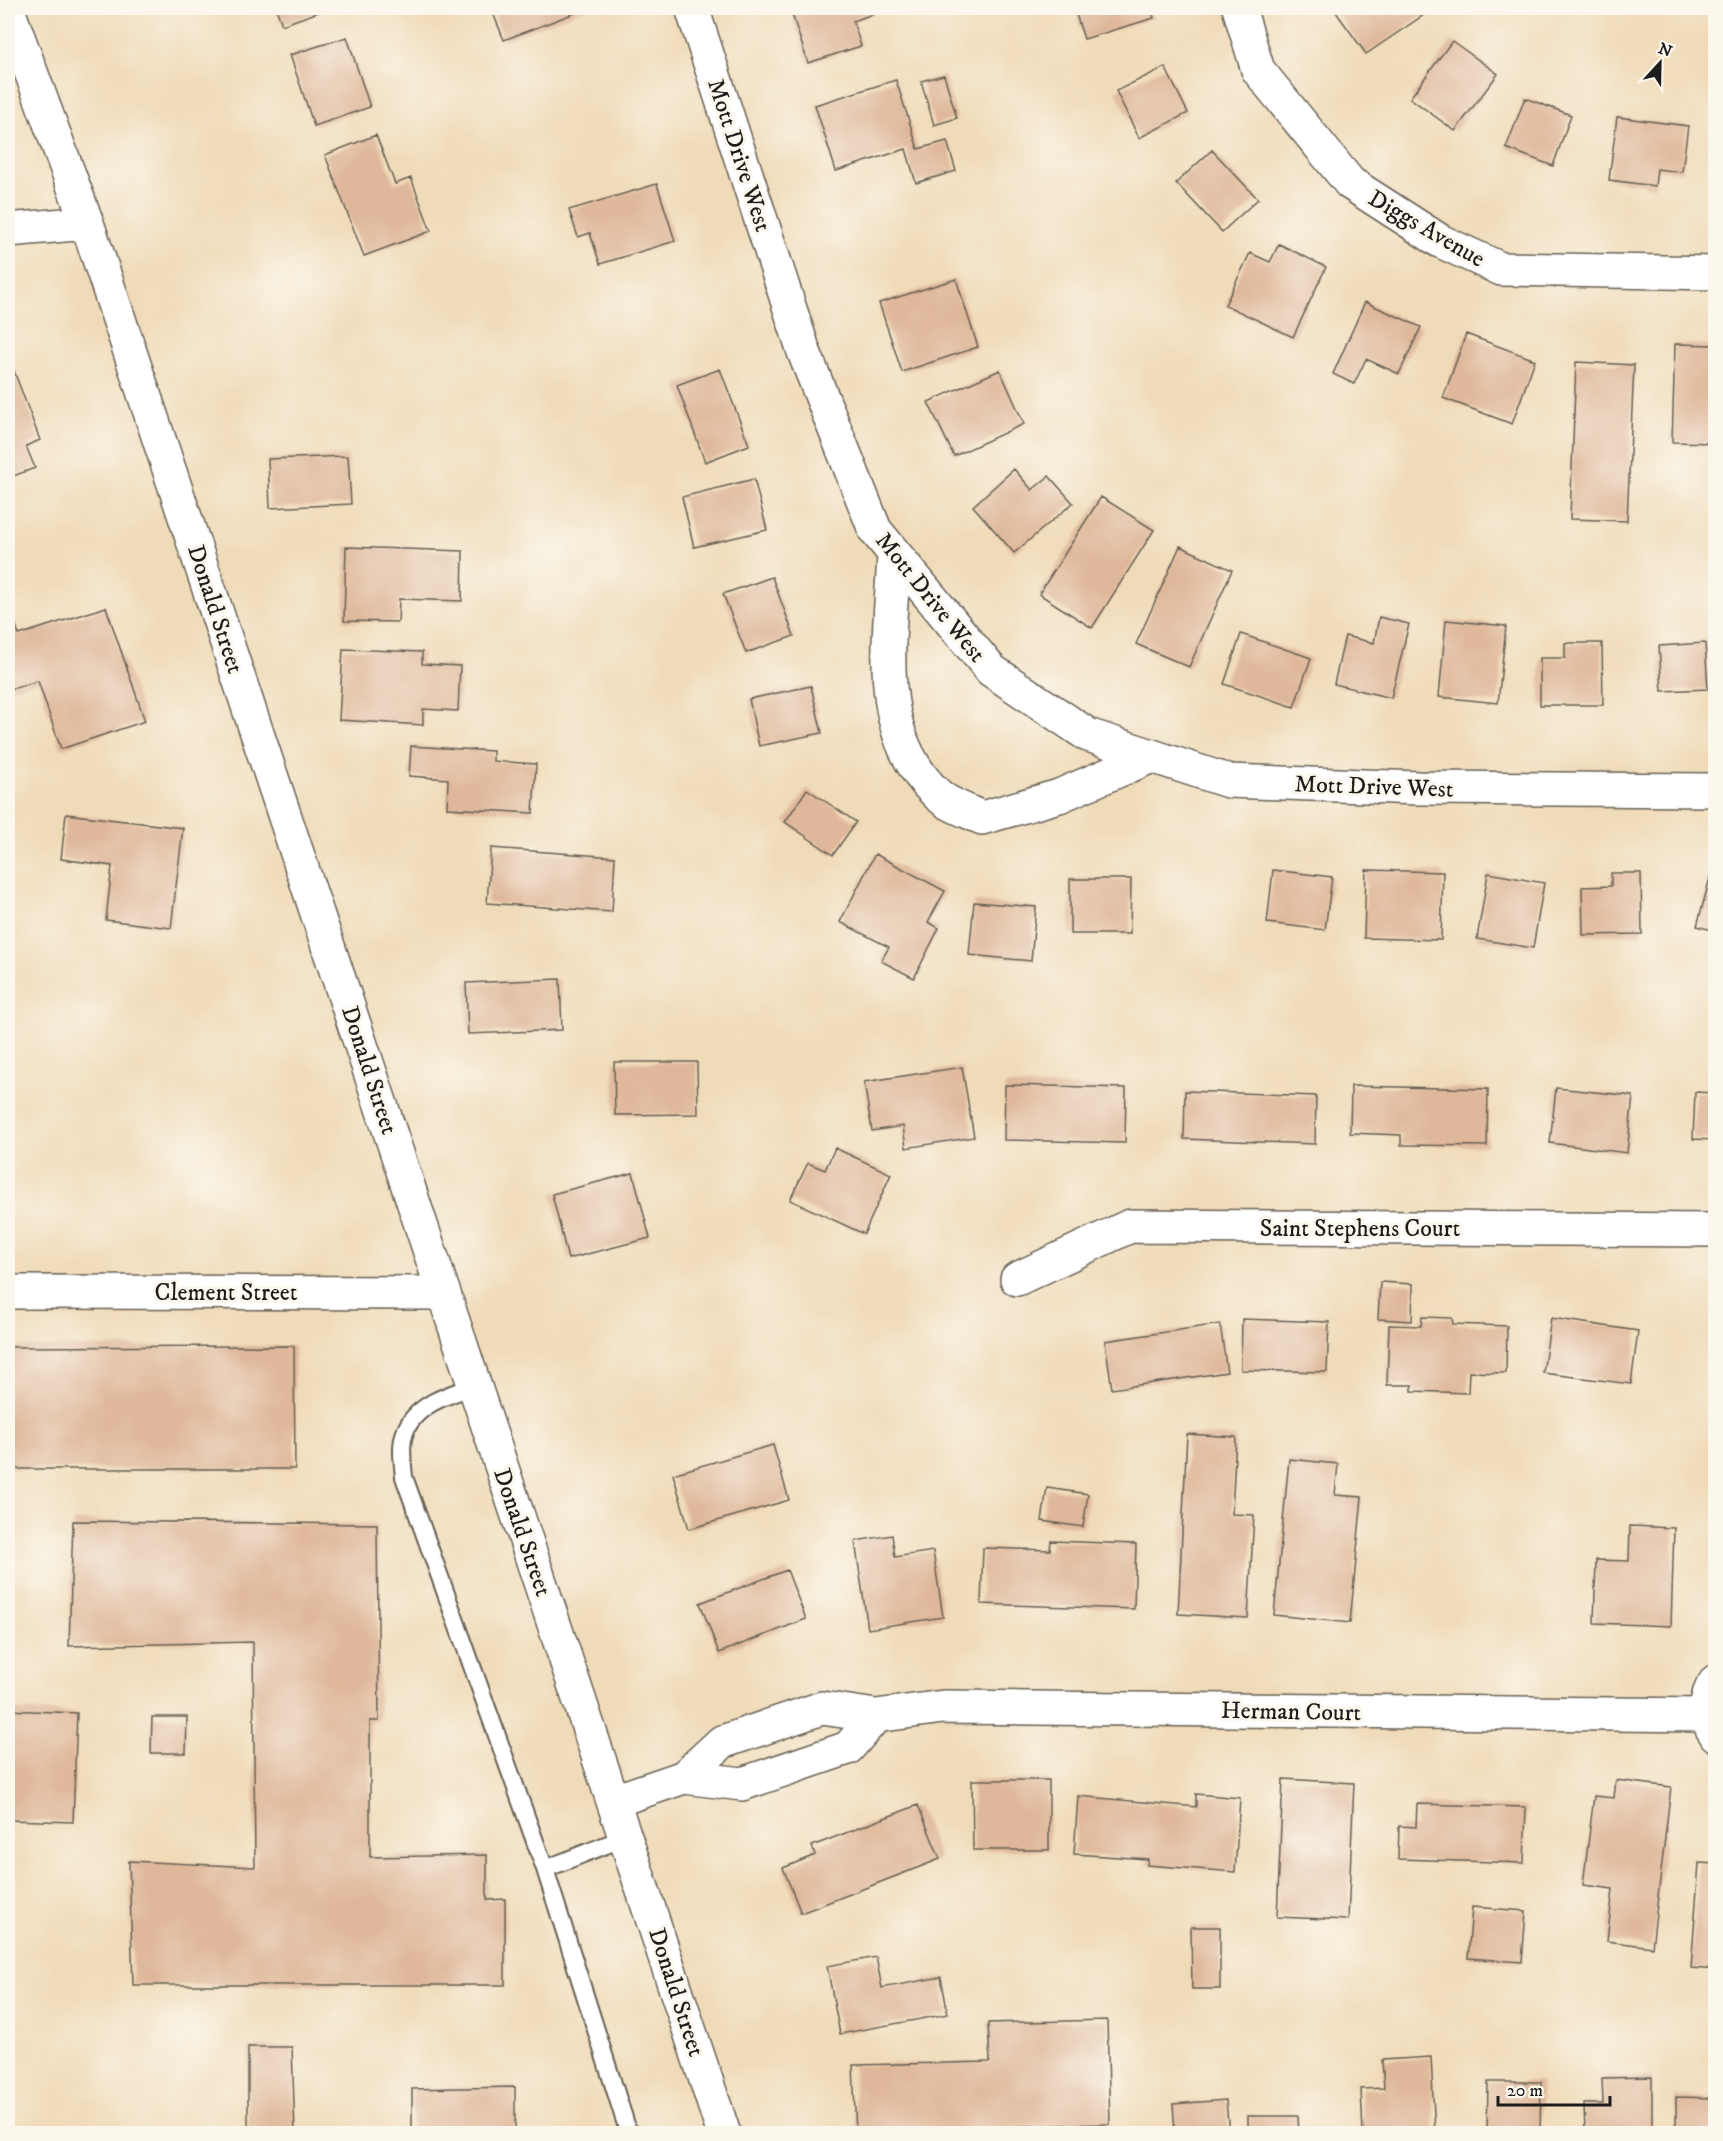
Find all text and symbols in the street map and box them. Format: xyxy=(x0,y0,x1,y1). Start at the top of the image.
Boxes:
north arrow xyxy=(1630,33,1690,93)
text: N xyxy=(1655,38,1675,62)
street label: Mott Drive West xyxy=(700,75,778,236)
street label: Diggs Avenue xyxy=(1363,183,1490,274)
street label: Mott Drive West xyxy=(869,526,992,669)
street label: Donald Street xyxy=(180,541,250,678)
street label: Mott Drive West xyxy=(1294,769,1454,805)
street label: Donald Street xyxy=(334,1002,404,1139)
street label: Saint Stephens Court xyxy=(1260,1214,1460,1244)
street label: Clement Street xyxy=(155,1278,298,1308)
street label: Donald Street xyxy=(486,1464,558,1601)
street label: Herman Court xyxy=(1221,1696,1362,1728)
street label: Donald Street xyxy=(641,1924,711,2061)
scale bar xyxy=(1498,2069,1610,2107)
text: 20 m xyxy=(1507,2080,1543,2102)

